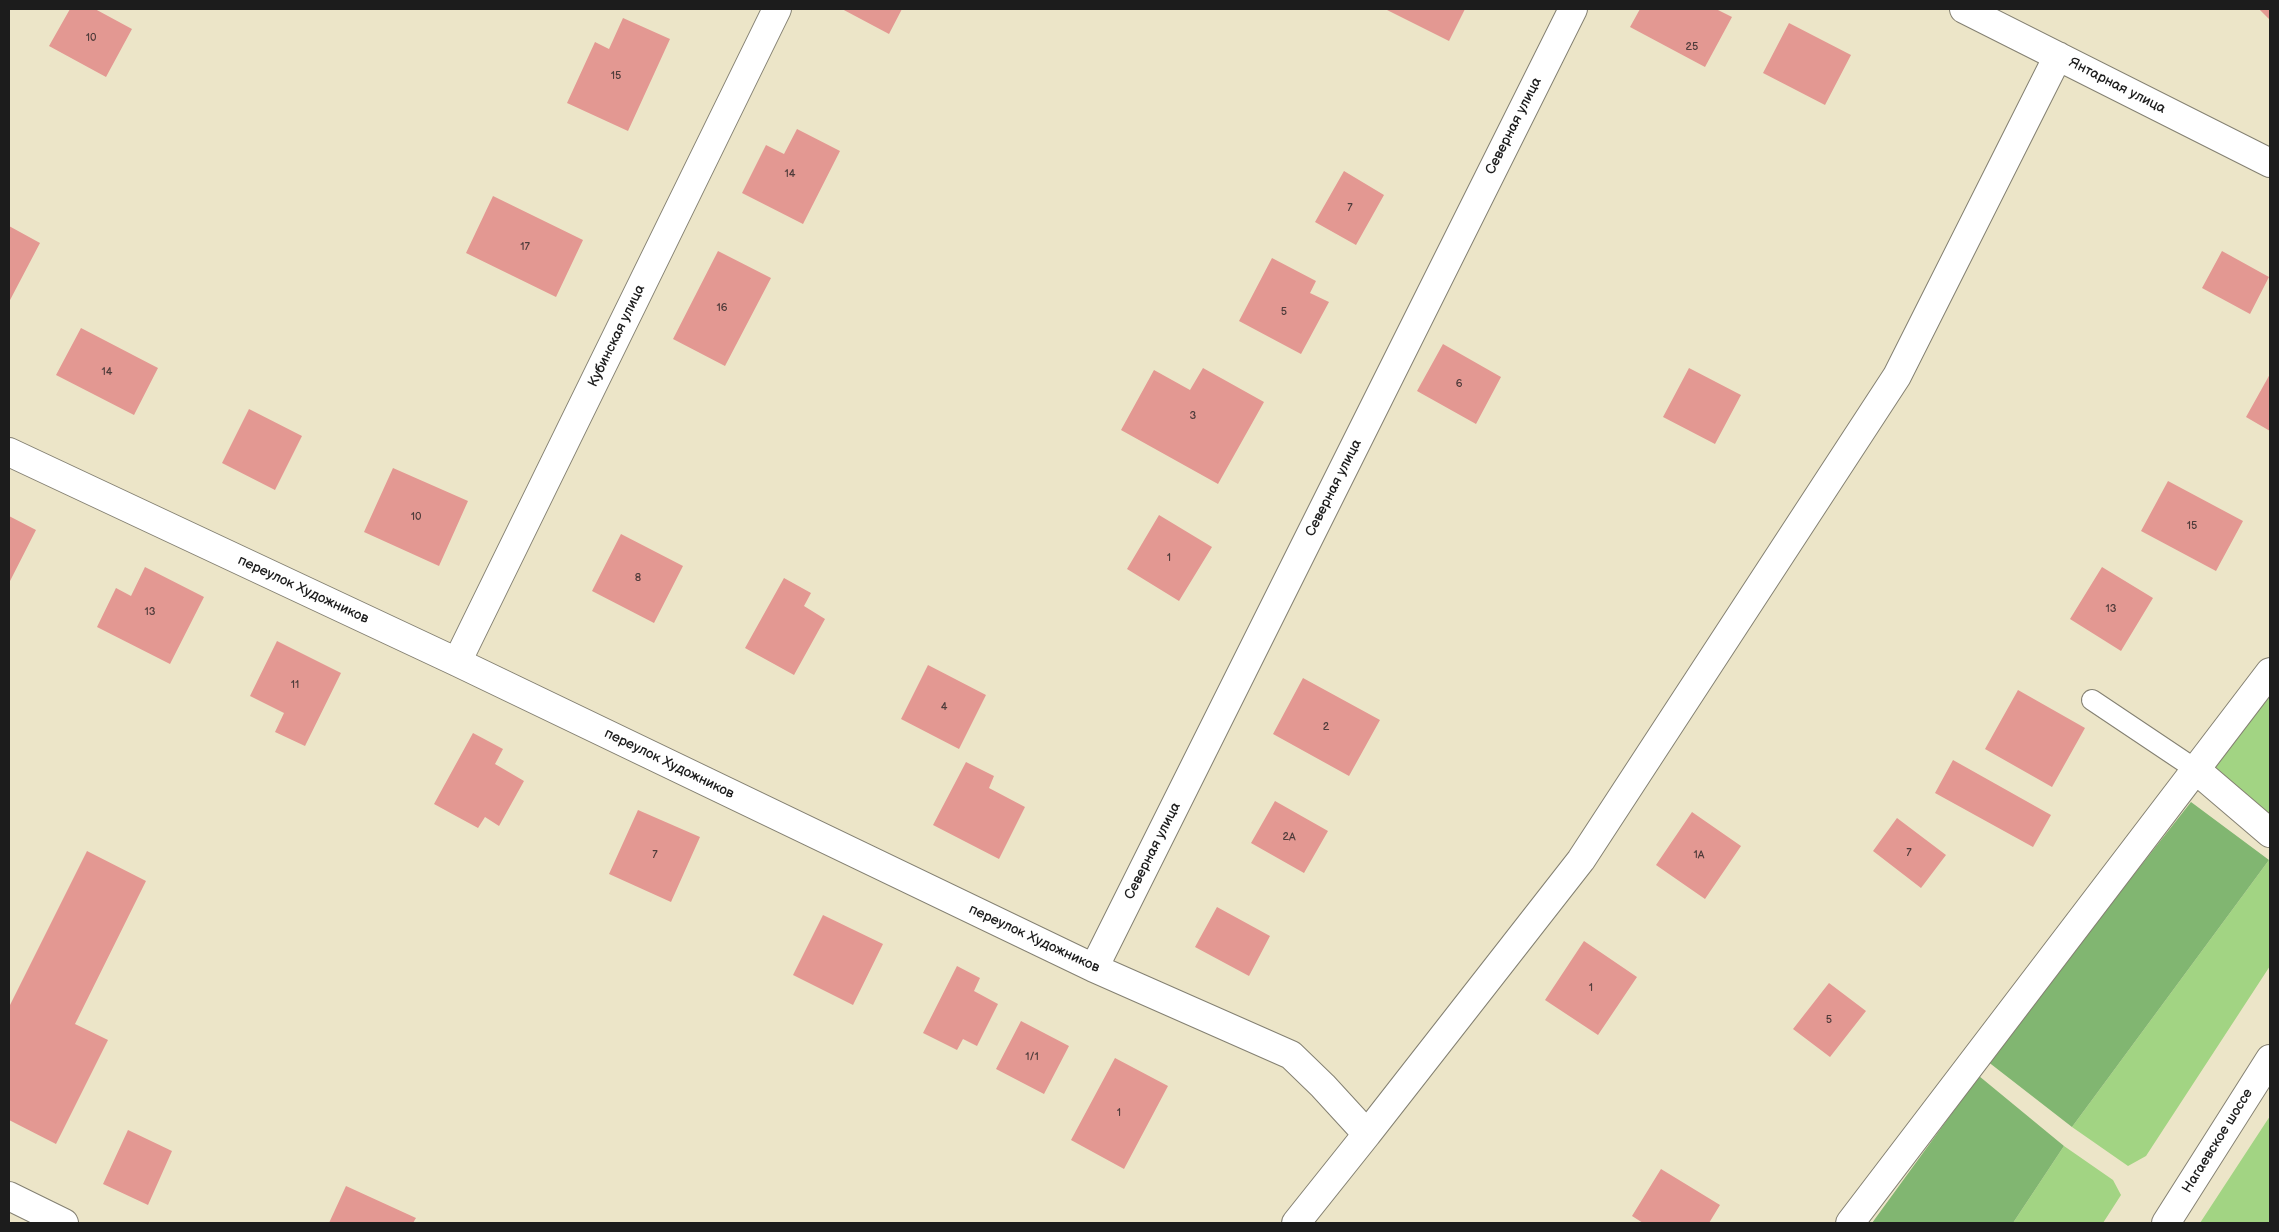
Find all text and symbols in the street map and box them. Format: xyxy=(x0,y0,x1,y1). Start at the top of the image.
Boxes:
house number: 10 xyxy=(86,31,96,45)
house number: 25 xyxy=(1686,40,1698,54)
street label: Янтарная улица xyxy=(2066,54,2168,118)
house number: 15 xyxy=(611,69,621,83)
street label: Северная улица xyxy=(1482,75,1546,177)
house number: 14 xyxy=(785,167,795,181)
house number: 7 xyxy=(1347,201,1353,215)
house number: 17 xyxy=(520,240,530,254)
street label: Кубинская улица xyxy=(585,282,649,390)
house number: 16 xyxy=(717,301,727,315)
house number: 5 xyxy=(1281,305,1287,319)
house number: 14 xyxy=(102,365,112,379)
house number: 6 xyxy=(1456,377,1462,391)
house number: 3 xyxy=(1190,409,1196,423)
street label: Северная улица xyxy=(1302,437,1366,539)
house number: 10 xyxy=(411,510,421,524)
house number: 15 xyxy=(2187,519,2197,533)
house number: 1 xyxy=(1167,551,1171,565)
street label: переулок Художников xyxy=(235,552,371,628)
house number: 8 xyxy=(635,571,641,585)
house number: 13 xyxy=(2105,602,2117,616)
house number: 13 xyxy=(144,605,156,619)
house number: 11 xyxy=(291,678,299,692)
house number: 4 xyxy=(941,700,947,714)
house number: 2 xyxy=(1323,720,1329,734)
street label: переулок Художников xyxy=(601,725,737,803)
street label: Северная улица xyxy=(1121,800,1185,902)
house number: 2А xyxy=(1282,830,1296,844)
house number: 7 xyxy=(1906,846,1912,860)
house number: 7 xyxy=(652,848,658,862)
house number: 1А xyxy=(1694,848,1704,862)
street label: переулок Художников xyxy=(966,901,1102,977)
house number: 1 xyxy=(1589,981,1593,995)
house number: 5 xyxy=(1826,1013,1832,1027)
house number: 1/1 xyxy=(1025,1050,1039,1064)
street label: Нагаевское шоссе xyxy=(2179,1086,2257,1196)
house number: 1 xyxy=(1117,1106,1121,1120)

